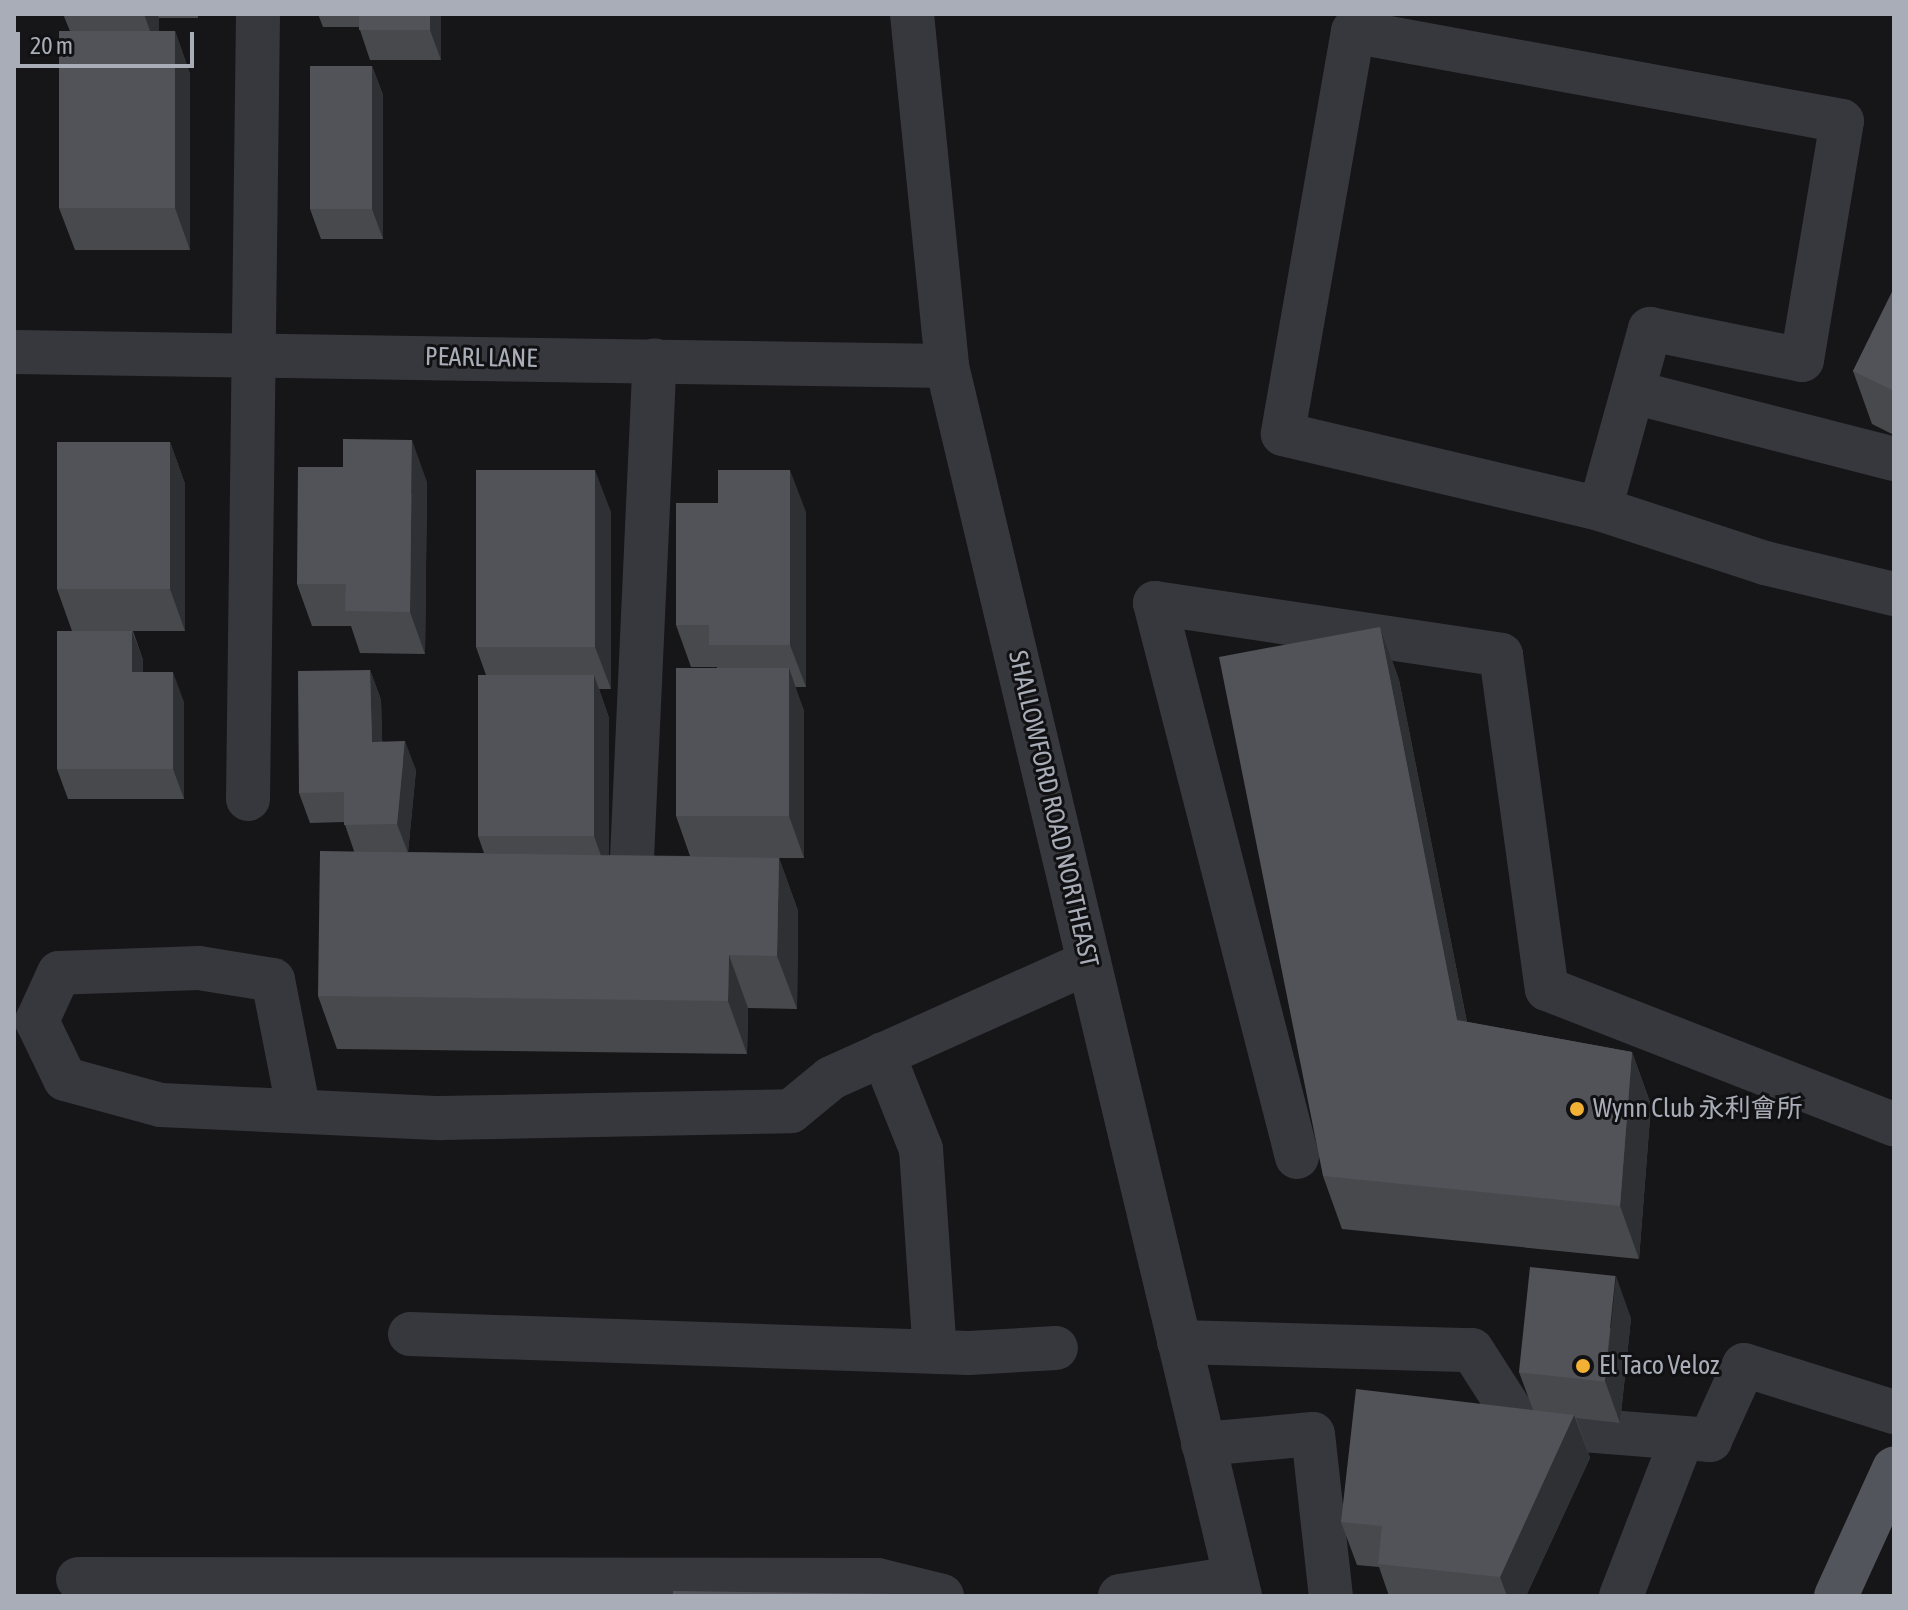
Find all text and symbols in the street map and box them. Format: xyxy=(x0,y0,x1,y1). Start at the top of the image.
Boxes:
scale bar xyxy=(20,16,198,66)
text: 20 m xyxy=(30,32,73,59)
street label: PEARL LANE xyxy=(425,341,537,375)
street label: SHALLOWFORD ROAD NORTHEAST xyxy=(1001,648,1105,970)
place label: Wynn Club 永利會所 xyxy=(1593,1093,1802,1125)
marker: Wynn Club 永利會所 xyxy=(1568,1100,1586,1118)
place label: El Taco Veloz xyxy=(1599,1350,1719,1382)
marker: El Taco Veloz xyxy=(1574,1357,1592,1375)

